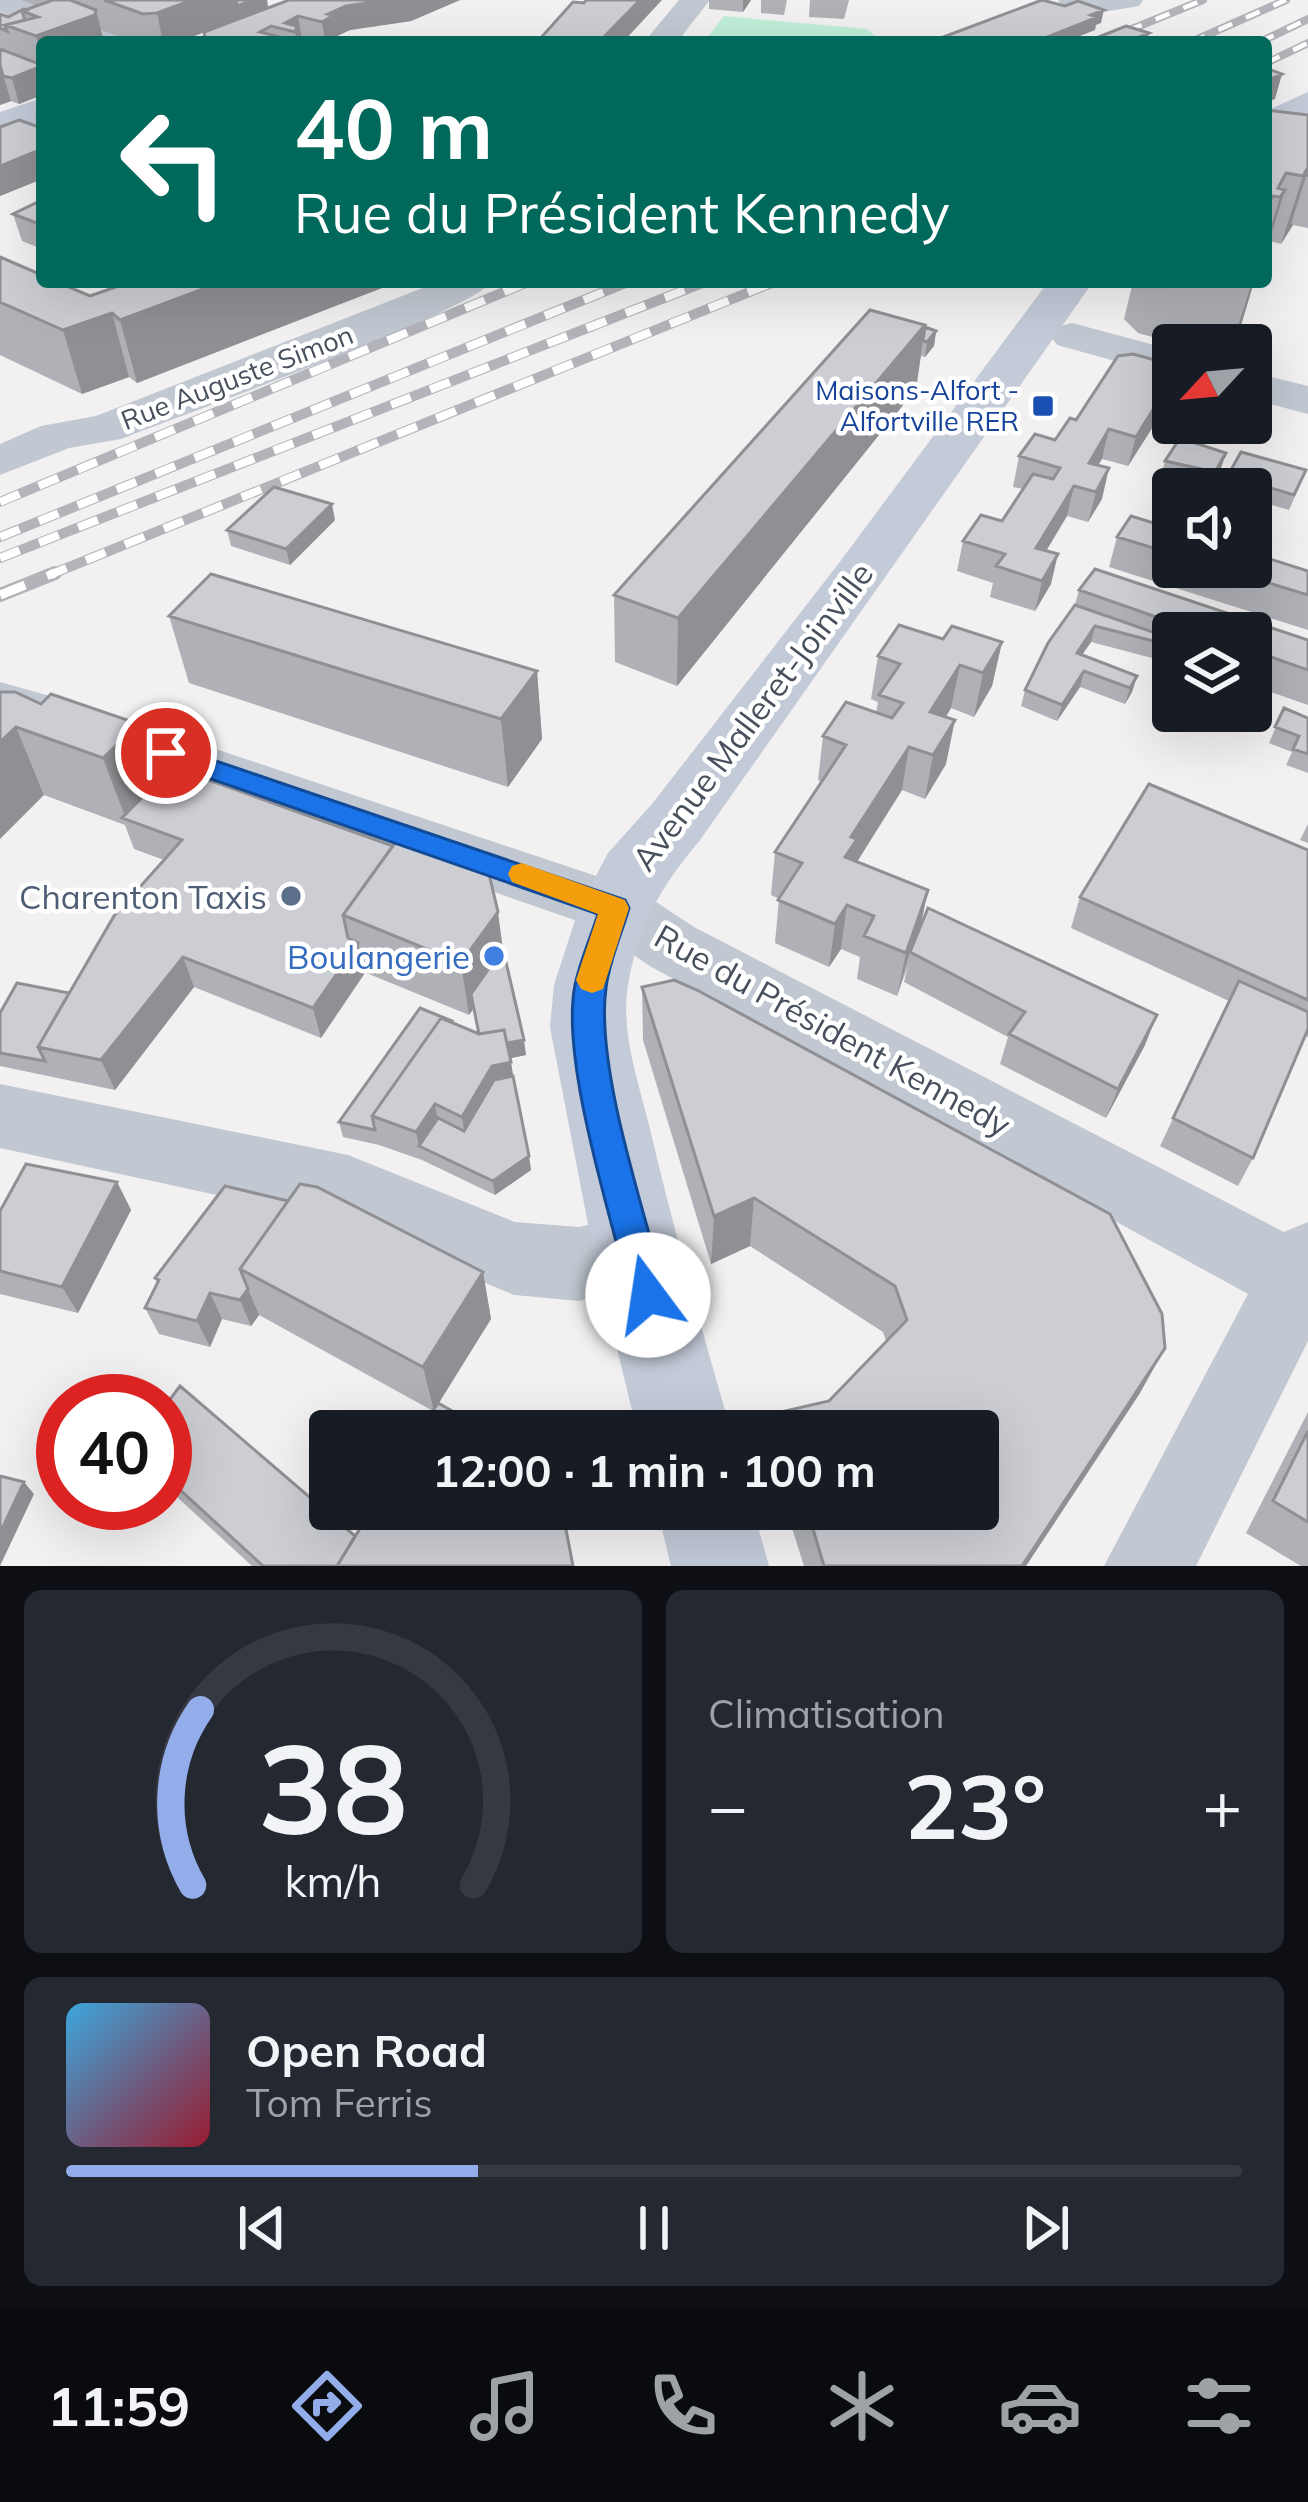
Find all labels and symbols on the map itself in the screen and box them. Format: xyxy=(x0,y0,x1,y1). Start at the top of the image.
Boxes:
street label: Rue Auguste Simon xyxy=(116,317,358,437)
north arrow xyxy=(1152,324,1272,444)
place label: Maisons-Alfort - Alfortville RER xyxy=(815,373,1019,438)
marker: Maisons-Alfort - Alfortville RER xyxy=(1030,393,1056,419)
street label: Avenue Malleret-Joinville xyxy=(623,554,881,878)
pin xyxy=(115,702,217,804)
place label: Charenton Taxis xyxy=(19,876,267,917)
marker: Charenton Taxis xyxy=(278,883,304,909)
street label: Rue du Président Kennedy xyxy=(648,915,1019,1145)
place label: Boulangerie xyxy=(287,936,470,977)
marker: Boulangerie xyxy=(481,943,507,969)
position arrow xyxy=(585,1232,711,1358)
speed limit sign: 40 xyxy=(36,1374,192,1530)

